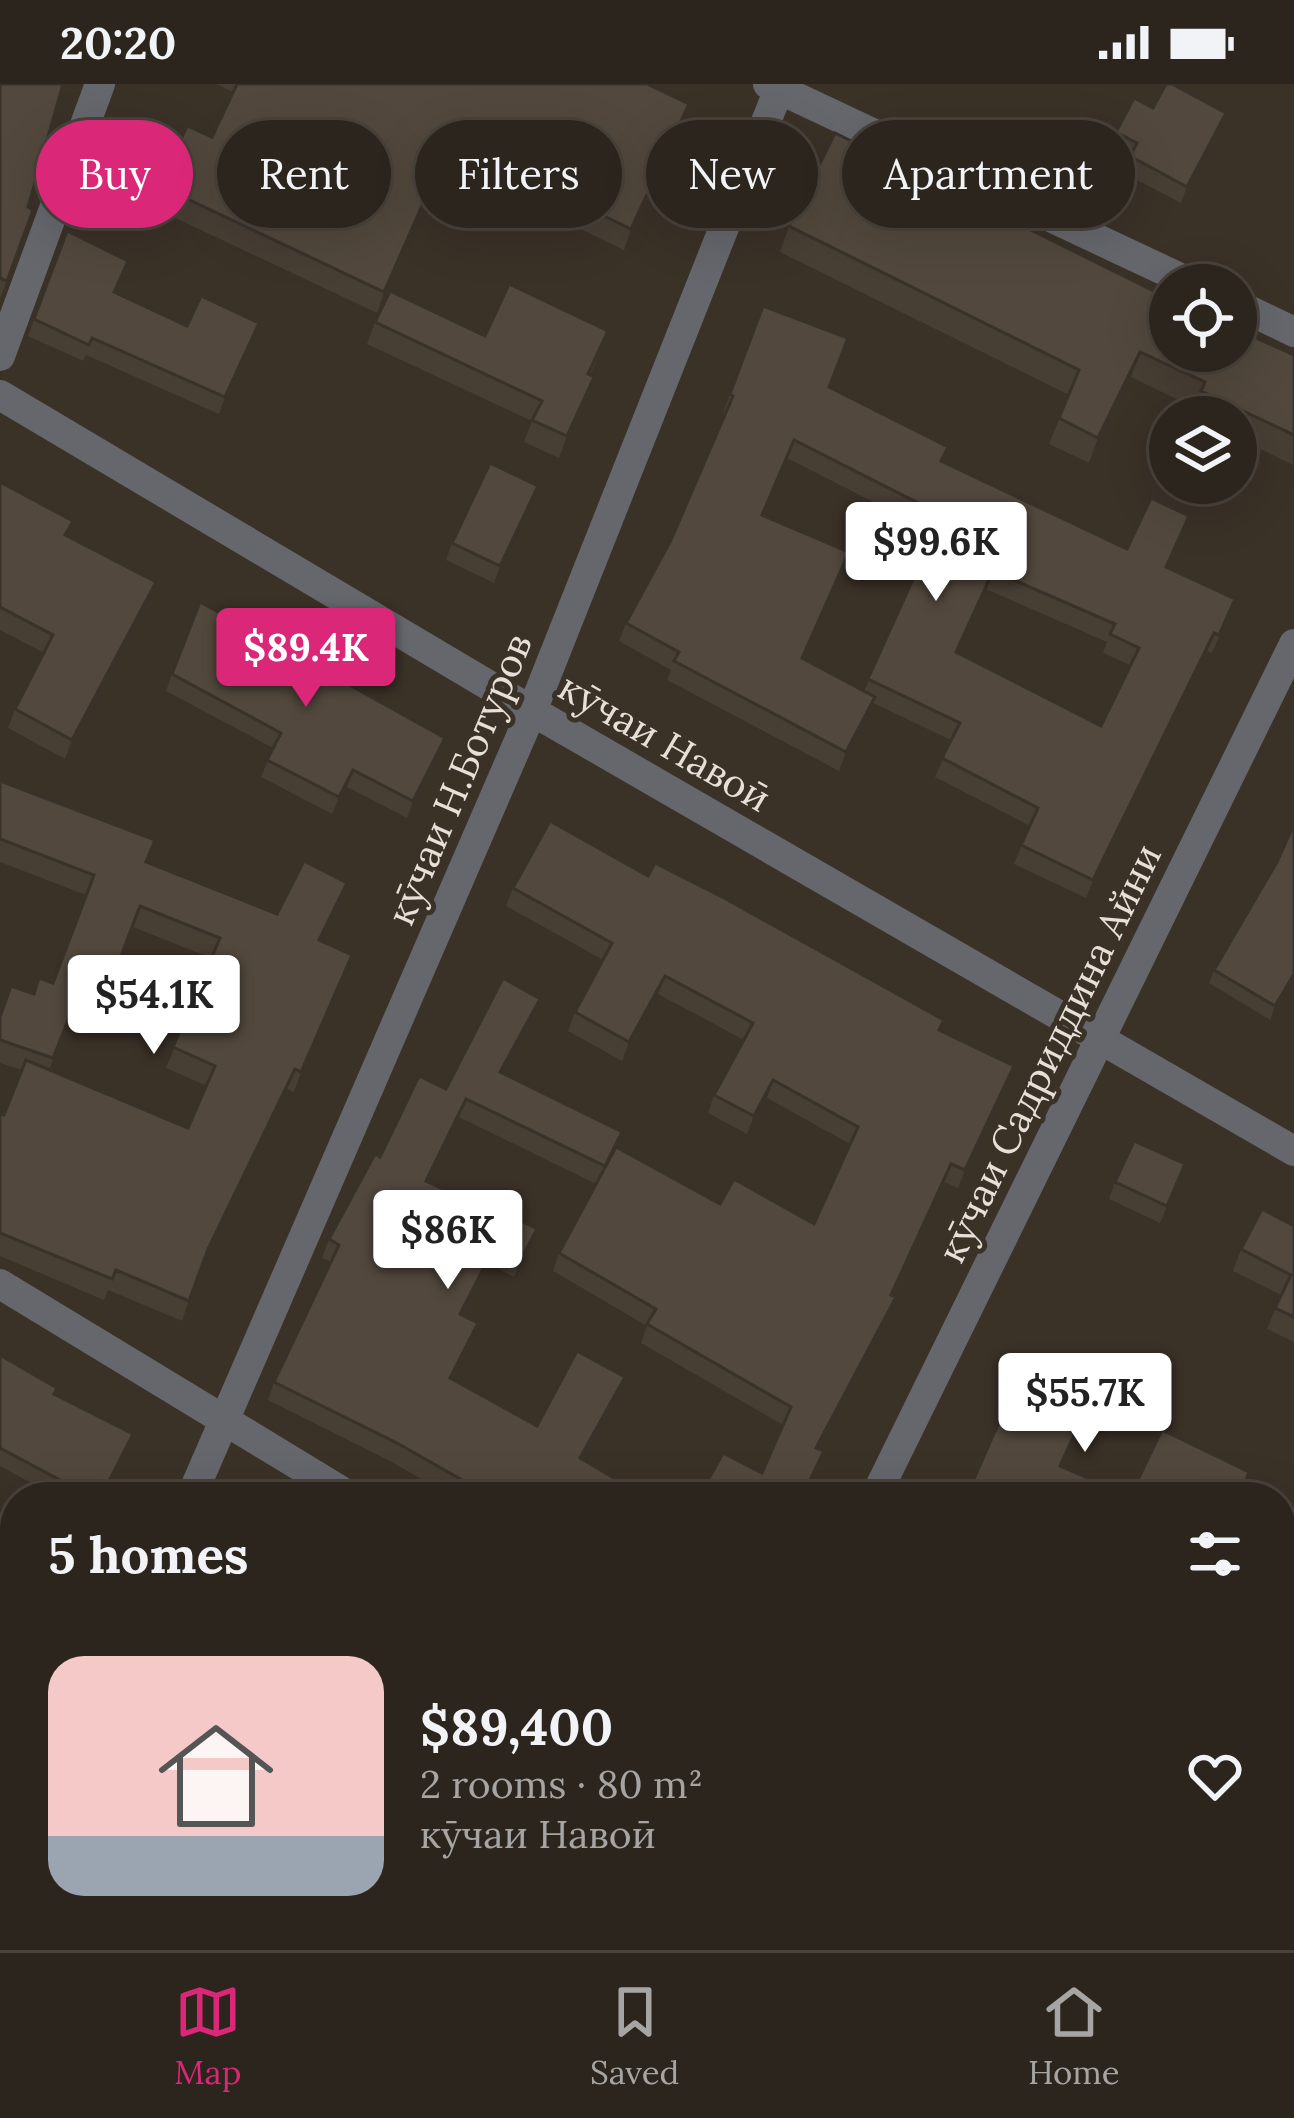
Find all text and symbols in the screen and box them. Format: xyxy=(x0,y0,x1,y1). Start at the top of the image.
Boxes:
text: 20:20 xyxy=(60,14,176,71)
chip: Buy xyxy=(36,120,193,228)
chip: Rent xyxy=(217,120,391,228)
chip: Filters xyxy=(415,120,622,228)
chip: New xyxy=(646,120,818,228)
chip: Apartment xyxy=(842,120,1135,228)
map controls xyxy=(1149,264,1257,504)
button: locate xyxy=(1149,264,1257,372)
button: layers xyxy=(1149,396,1257,504)
pin: $99.6K xyxy=(838,502,1034,604)
text: $99.6K xyxy=(873,516,999,566)
pin: $89.4K xyxy=(208,608,404,710)
text: $89.4K xyxy=(243,622,369,672)
street label: кӯчаи Н.Ботуров xyxy=(375,626,543,932)
street label: кӯчаи Навоӣ xyxy=(550,661,780,823)
street label: кӯчаи Садриддина Айни xyxy=(926,836,1172,1270)
pin: $54.1K xyxy=(56,955,252,1057)
text: $54.1K xyxy=(95,969,213,1019)
pin: $86K xyxy=(377,1190,519,1292)
text: $86K xyxy=(400,1204,496,1254)
pin: $55.7K xyxy=(987,1353,1183,1455)
text: $55.7K xyxy=(1025,1367,1145,1417)
icon: filters xyxy=(1182,1521,1248,1587)
text: 5 homes xyxy=(48,1522,249,1587)
text: $89,400 xyxy=(420,1694,613,1759)
icon: home xyxy=(144,1704,288,1848)
icon: heart xyxy=(1182,1743,1248,1809)
text: 2 rooms · 80 m² xyxy=(420,1759,703,1809)
text: кӯчаи Навоӣ xyxy=(420,1809,656,1859)
tab: Map xyxy=(174,1979,241,2093)
tab: Saved xyxy=(590,1979,679,2093)
tab: Home xyxy=(1028,1979,1120,2093)

